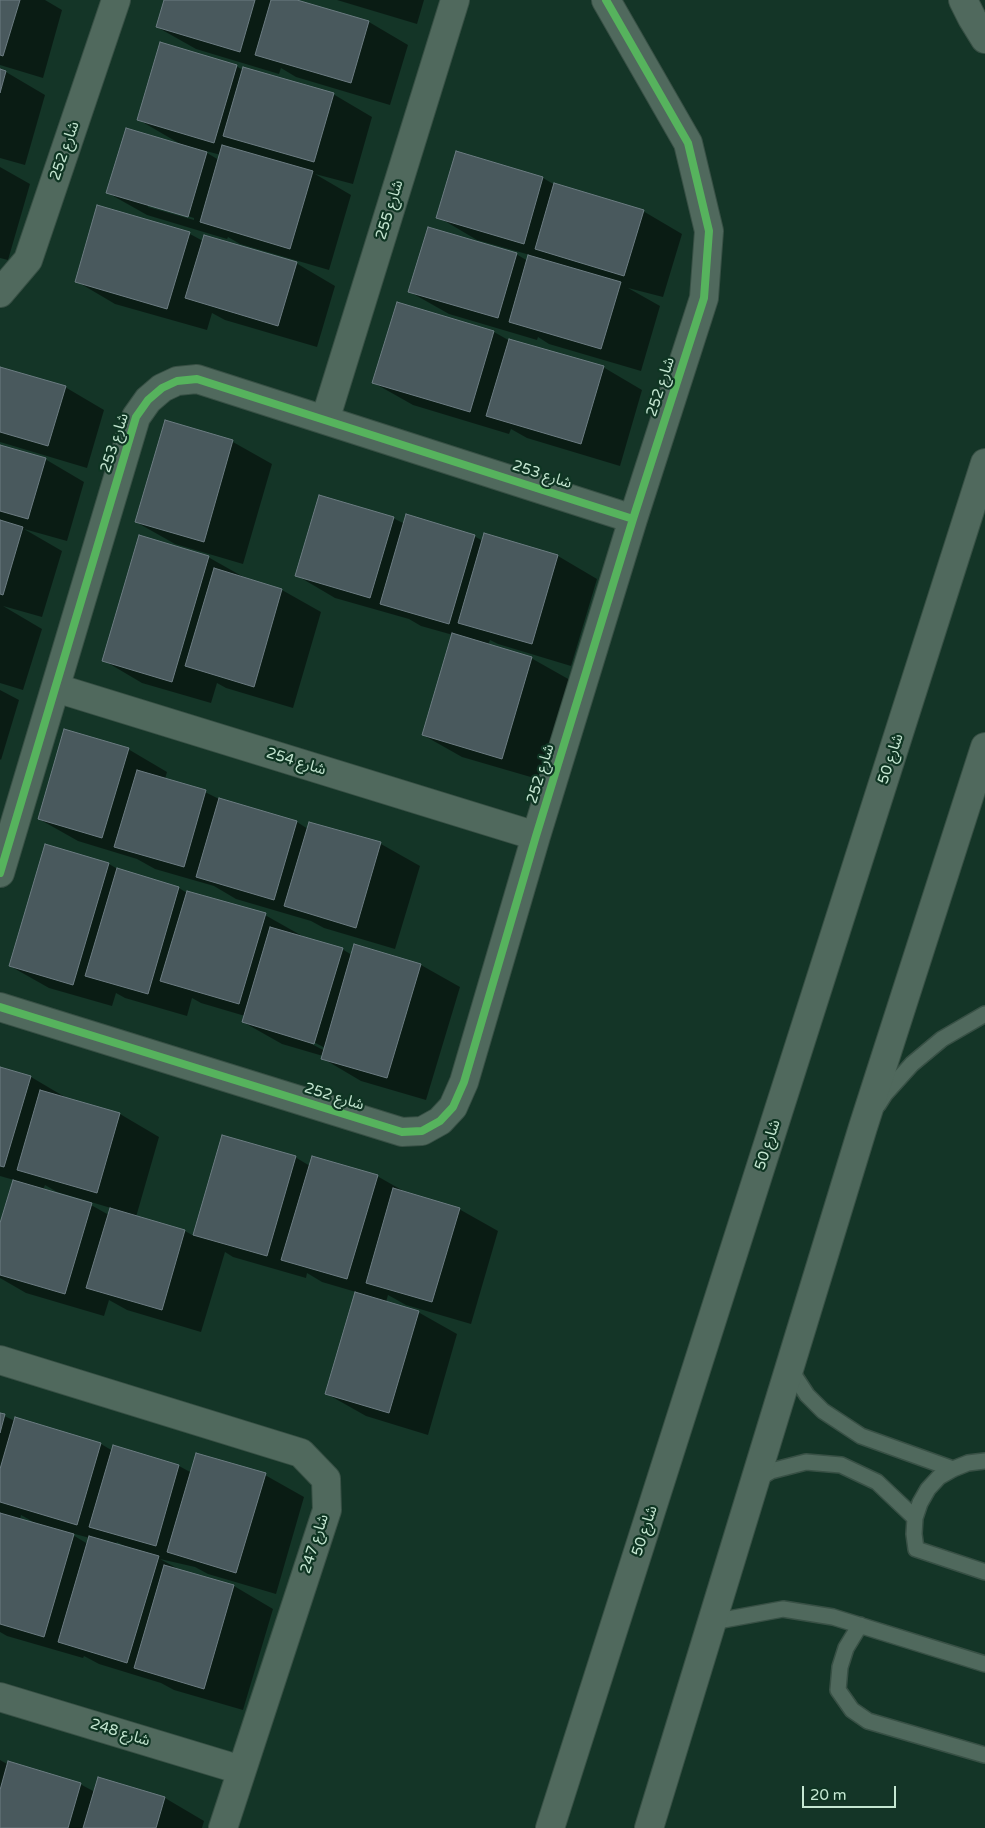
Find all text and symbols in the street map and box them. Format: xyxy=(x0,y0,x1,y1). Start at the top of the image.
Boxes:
street label: شارع 252 xyxy=(46,119,84,183)
street label: شارع 255 xyxy=(372,178,408,242)
street label: شارع 252 xyxy=(643,355,679,419)
street label: شارع 253 xyxy=(97,411,133,475)
street label: شارع 253 xyxy=(510,457,574,493)
street label: شارع 50 xyxy=(874,732,908,786)
street label: شارع 252 xyxy=(523,742,559,806)
street label: شارع 254 xyxy=(264,744,328,780)
street label: شارع 252 xyxy=(302,1079,366,1115)
street label: شارع 50 xyxy=(751,1118,785,1172)
street label: شارع 50 xyxy=(628,1504,662,1558)
street label: شارع 247 xyxy=(297,1512,333,1576)
street label: شارع 248 xyxy=(88,1715,152,1751)
scale bar xyxy=(805,1776,899,1808)
text: 20 m xyxy=(810,1786,847,1804)

